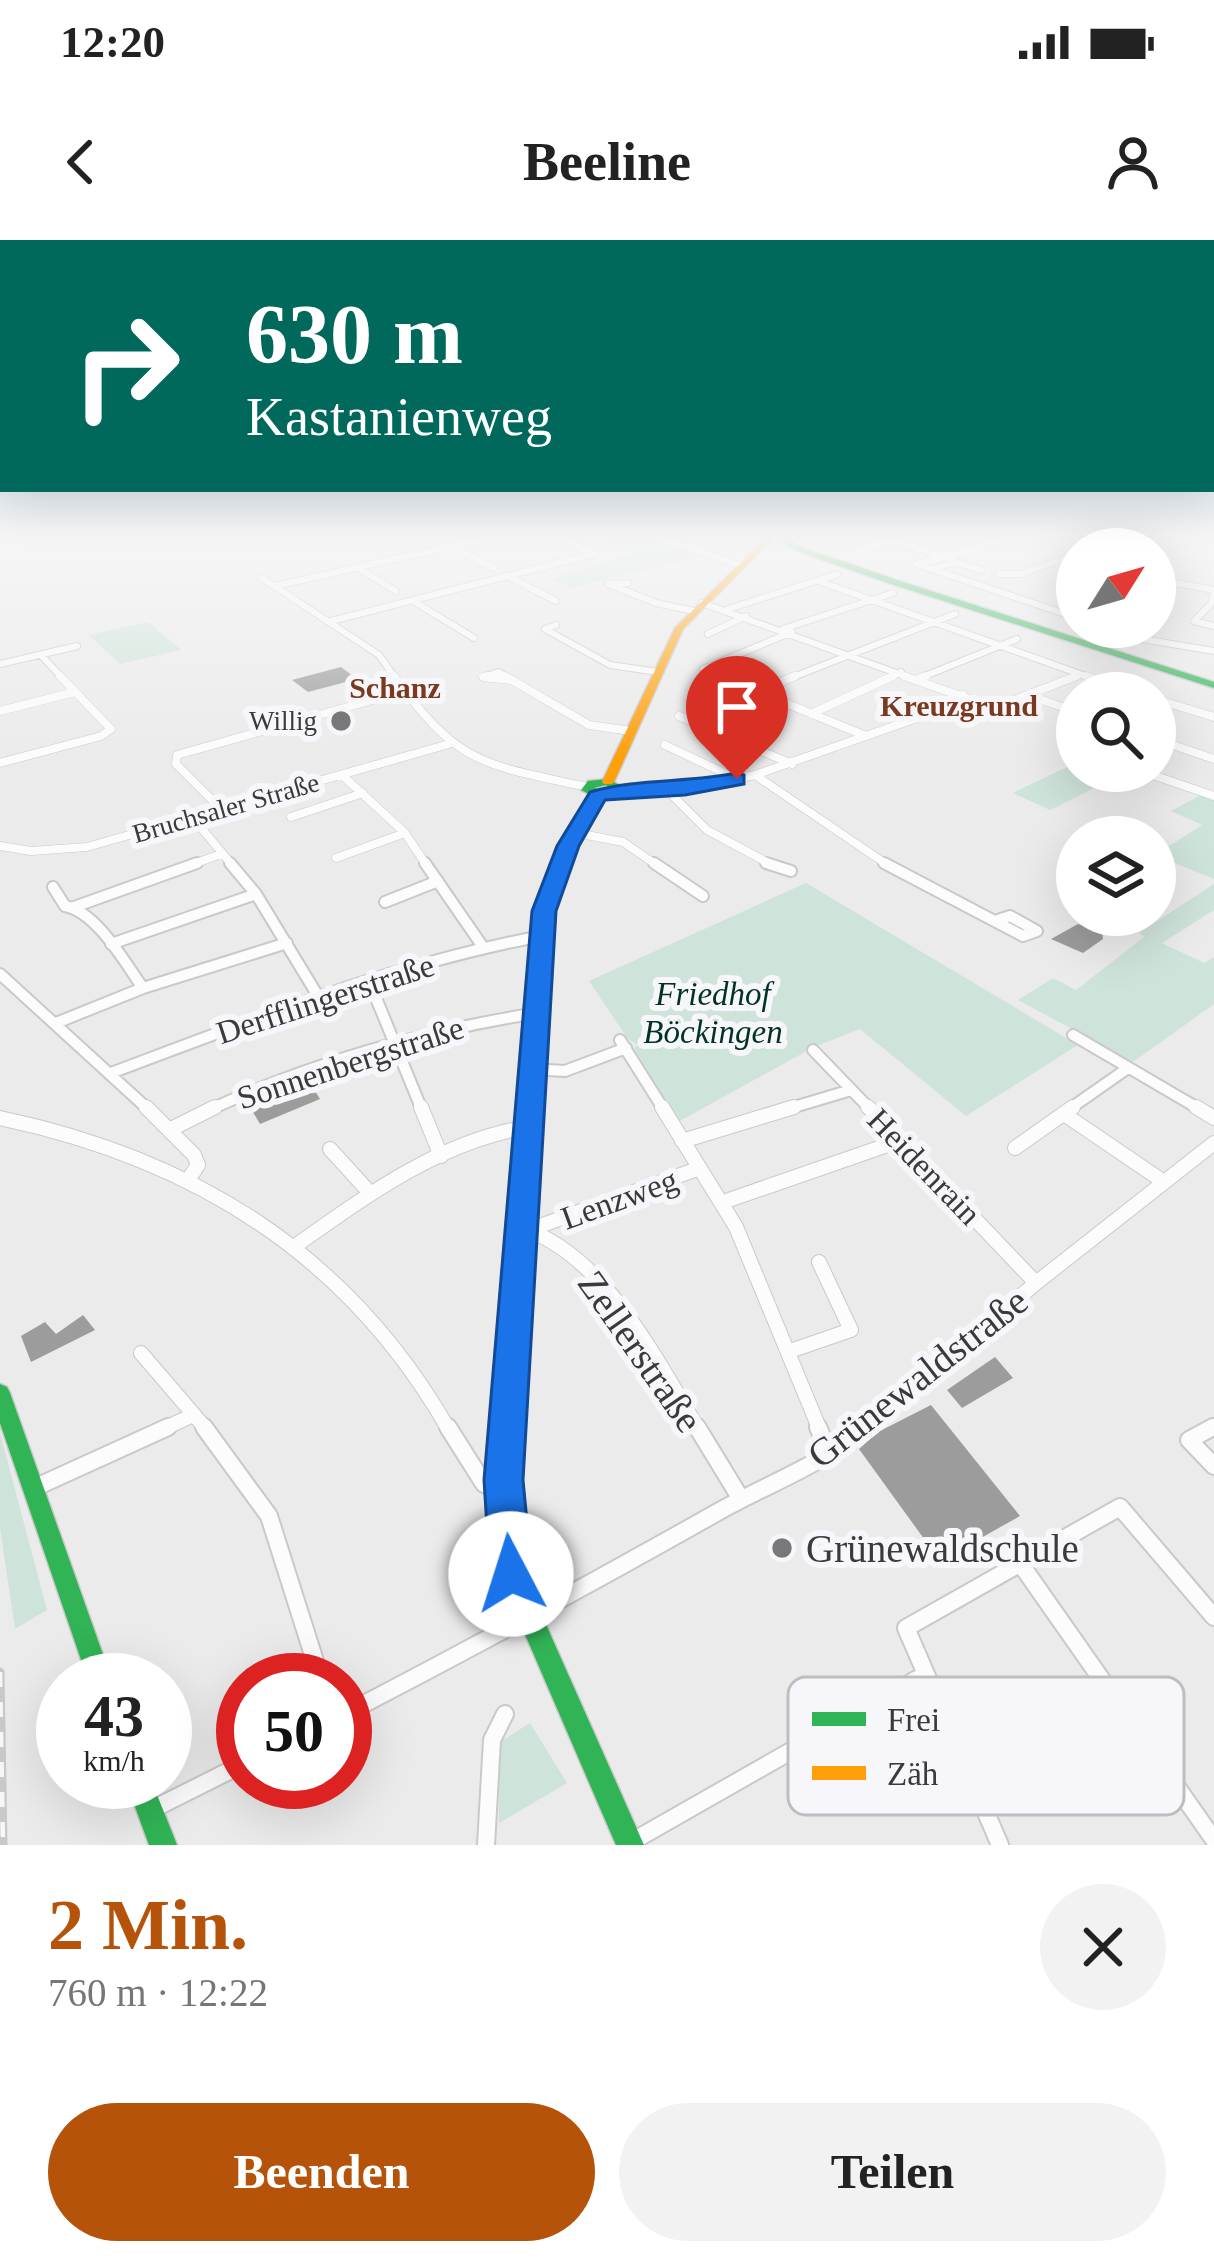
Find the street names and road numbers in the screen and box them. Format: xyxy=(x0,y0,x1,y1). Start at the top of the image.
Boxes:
street label: Bruchsaler Straße xyxy=(129,767,323,849)
street label: Derfflingerstraße xyxy=(212,947,439,1051)
street label: Sonnenbergstraße xyxy=(233,1009,468,1117)
street label: Heidenrain xyxy=(860,1101,988,1232)
street label: Lenzweg xyxy=(556,1161,682,1237)
street label: Zellerstraße xyxy=(570,1263,712,1440)
street label: Grünewaldstraße xyxy=(799,1278,1036,1476)

